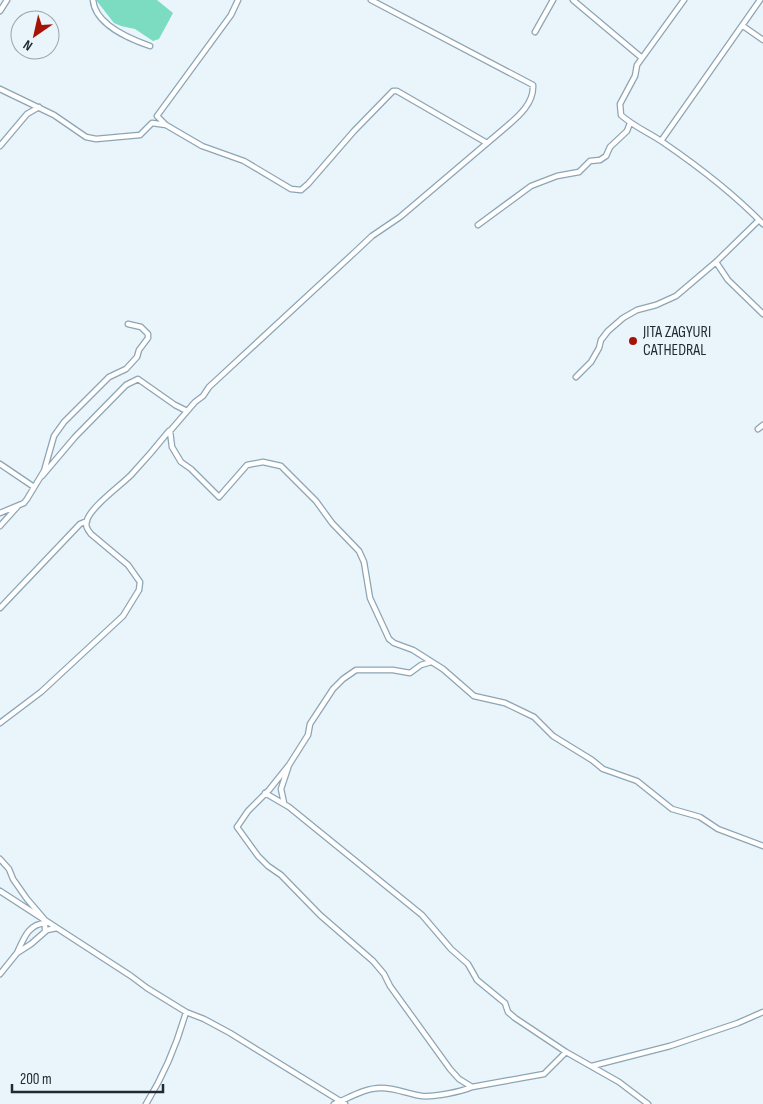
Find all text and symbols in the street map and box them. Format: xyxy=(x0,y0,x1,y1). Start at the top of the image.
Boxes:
north arrow xyxy=(10,10,60,60)
text: N xyxy=(20,36,36,55)
place label: JITA ZAGYURI CATHEDRAL xyxy=(642,323,711,360)
marker: JITA ZAGYURI CATHEDRAL xyxy=(627,335,639,347)
scale bar xyxy=(12,1062,164,1094)
text: 200 m xyxy=(20,1070,52,1089)

